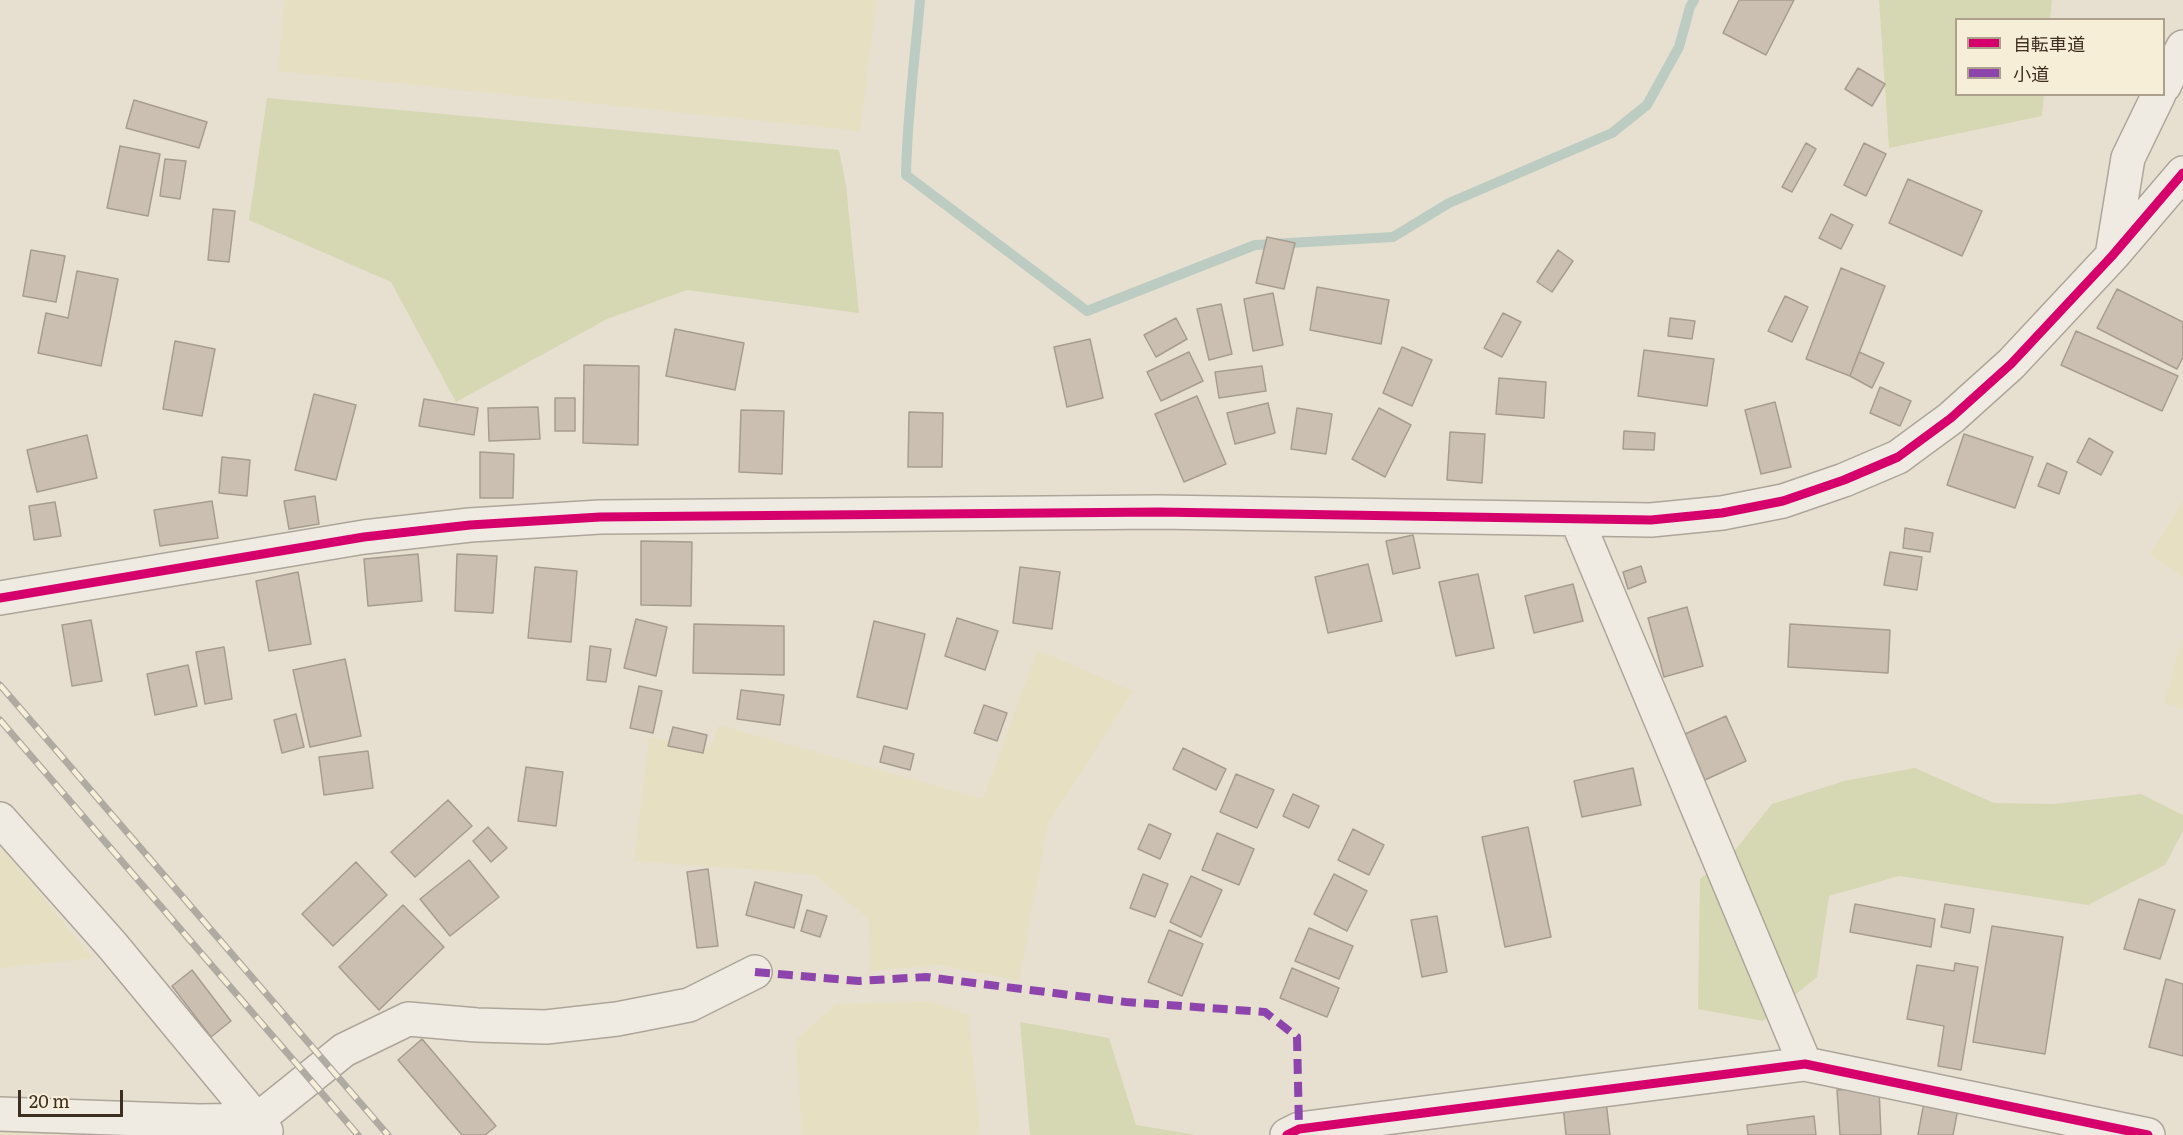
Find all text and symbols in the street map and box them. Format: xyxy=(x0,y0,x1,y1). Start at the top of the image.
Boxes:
legend xyxy=(1955,18,2165,96)
text: 自転車道 xyxy=(2013,30,2085,57)
text: 小道 xyxy=(2013,60,2049,87)
scale bar xyxy=(21,1078,126,1116)
text: 20 m xyxy=(29,1087,70,1114)

